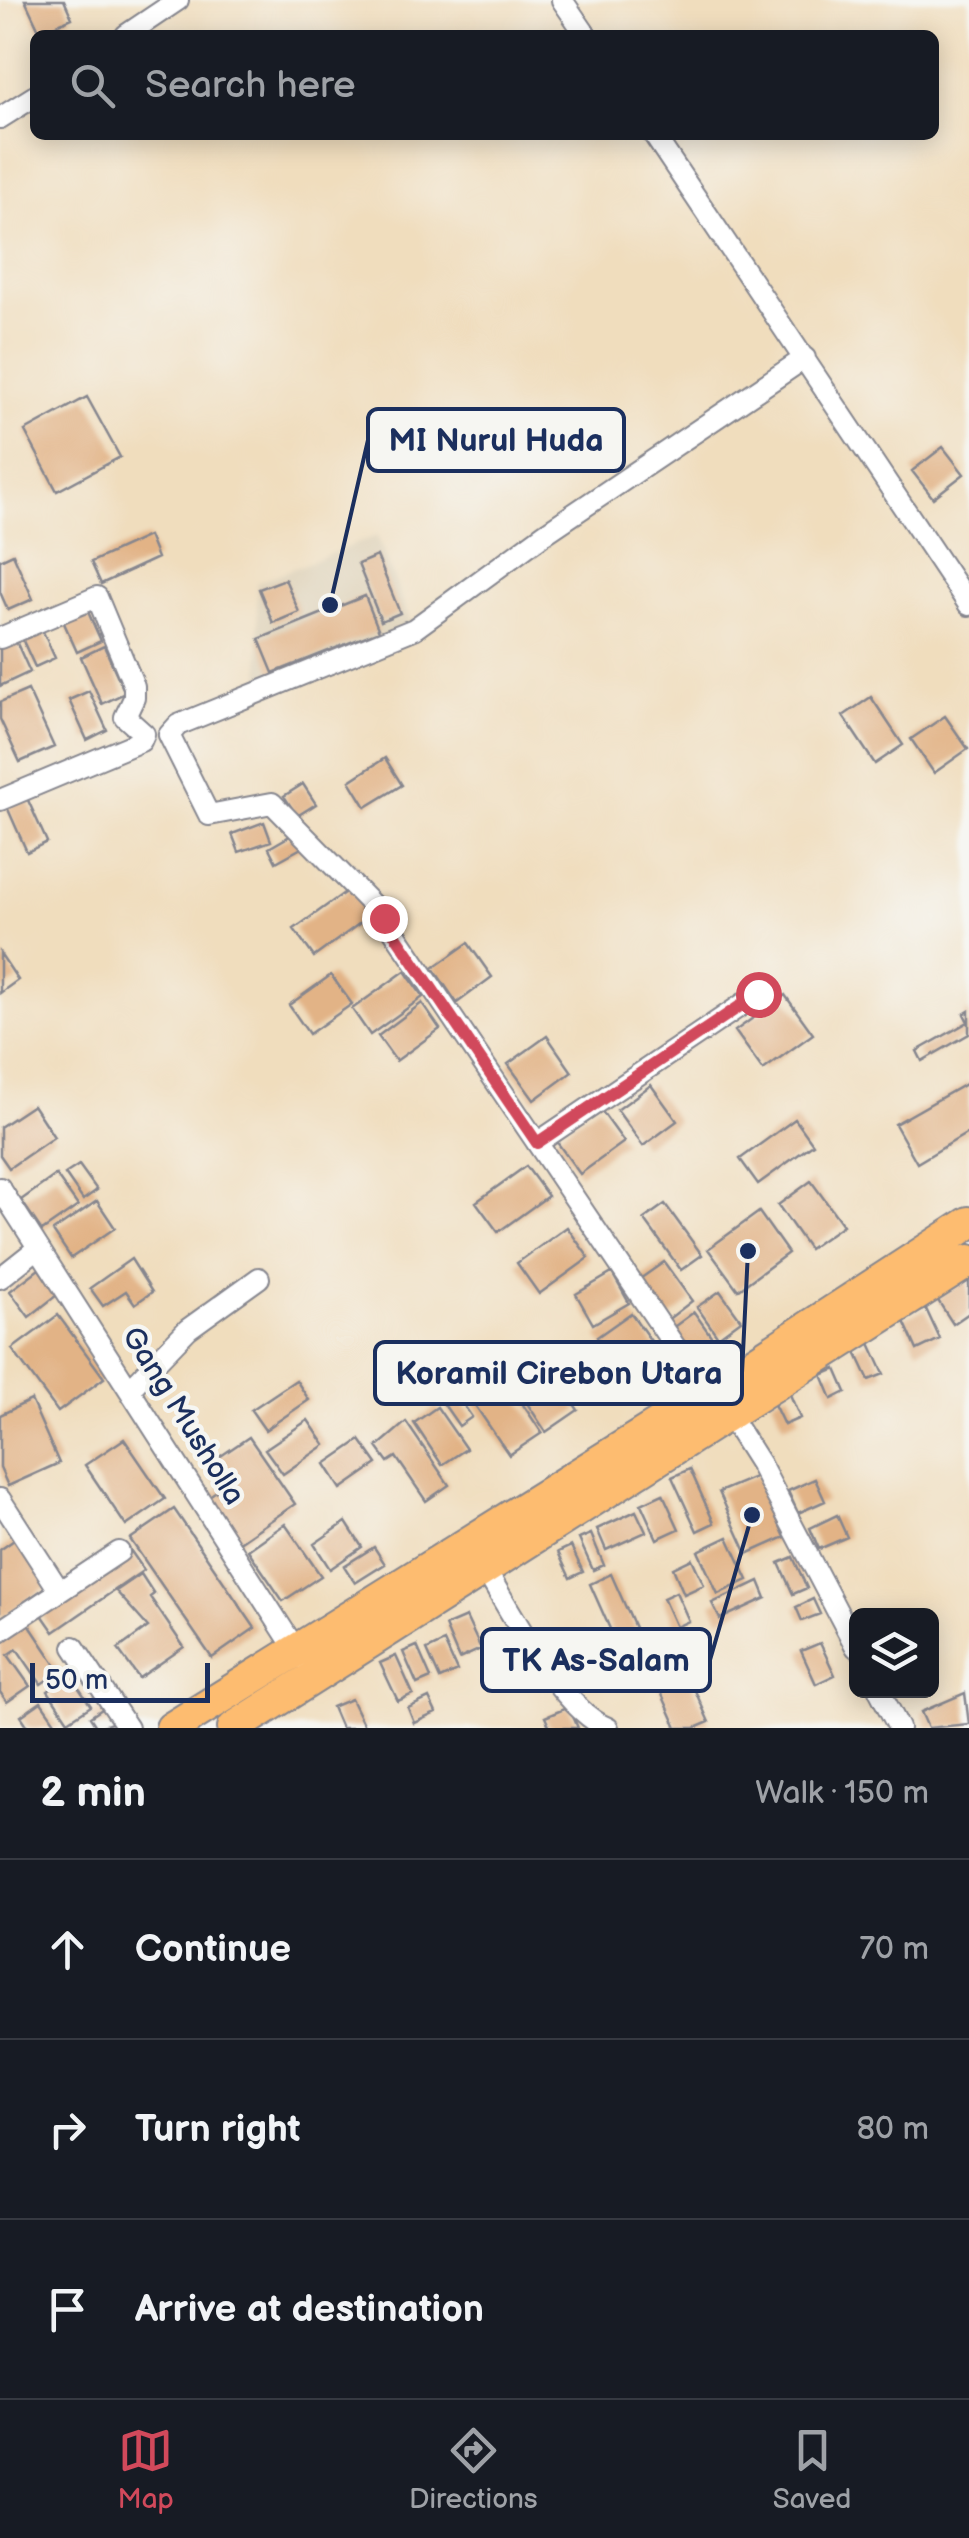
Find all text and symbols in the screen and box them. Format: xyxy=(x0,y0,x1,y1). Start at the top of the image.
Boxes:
search box xyxy=(30,30,939,140)
icon: search xyxy=(65,58,120,113)
text: Search here xyxy=(145,63,356,108)
callout: MI Nurul Huda xyxy=(368,409,624,471)
text: MI Nurul Huda xyxy=(388,422,604,461)
route end xyxy=(362,896,408,942)
route start xyxy=(736,972,782,1018)
street label: Gang Musholla xyxy=(114,1320,252,1512)
callout: Koramil Cirebon Utara xyxy=(375,1342,742,1404)
text: Koramil Cirebon Utara xyxy=(395,1355,723,1394)
map controls xyxy=(849,1608,939,1698)
button: layers xyxy=(849,1608,939,1698)
callout: TK As-Salam xyxy=(482,1629,710,1691)
text: TK As-Salam xyxy=(502,1642,690,1681)
scale bar xyxy=(30,1658,210,1702)
text: 50 m xyxy=(45,1664,108,1697)
text: 2 min xyxy=(40,1768,146,1819)
text: Walk · 150 m xyxy=(755,1774,929,1813)
icon: ahead xyxy=(40,1922,95,1977)
text: Continue xyxy=(135,1927,291,1972)
text: 70 m xyxy=(859,1930,929,1969)
icon: right xyxy=(40,2102,95,2157)
text: Turn right xyxy=(135,2107,300,2152)
text: 80 m xyxy=(856,2110,929,2149)
icon: arrive xyxy=(40,2282,95,2337)
text: Arrive at destination xyxy=(135,2287,484,2332)
tab: Map xyxy=(118,2423,174,2516)
tab: Directions xyxy=(409,2423,538,2516)
tab: Saved xyxy=(773,2423,851,2516)

